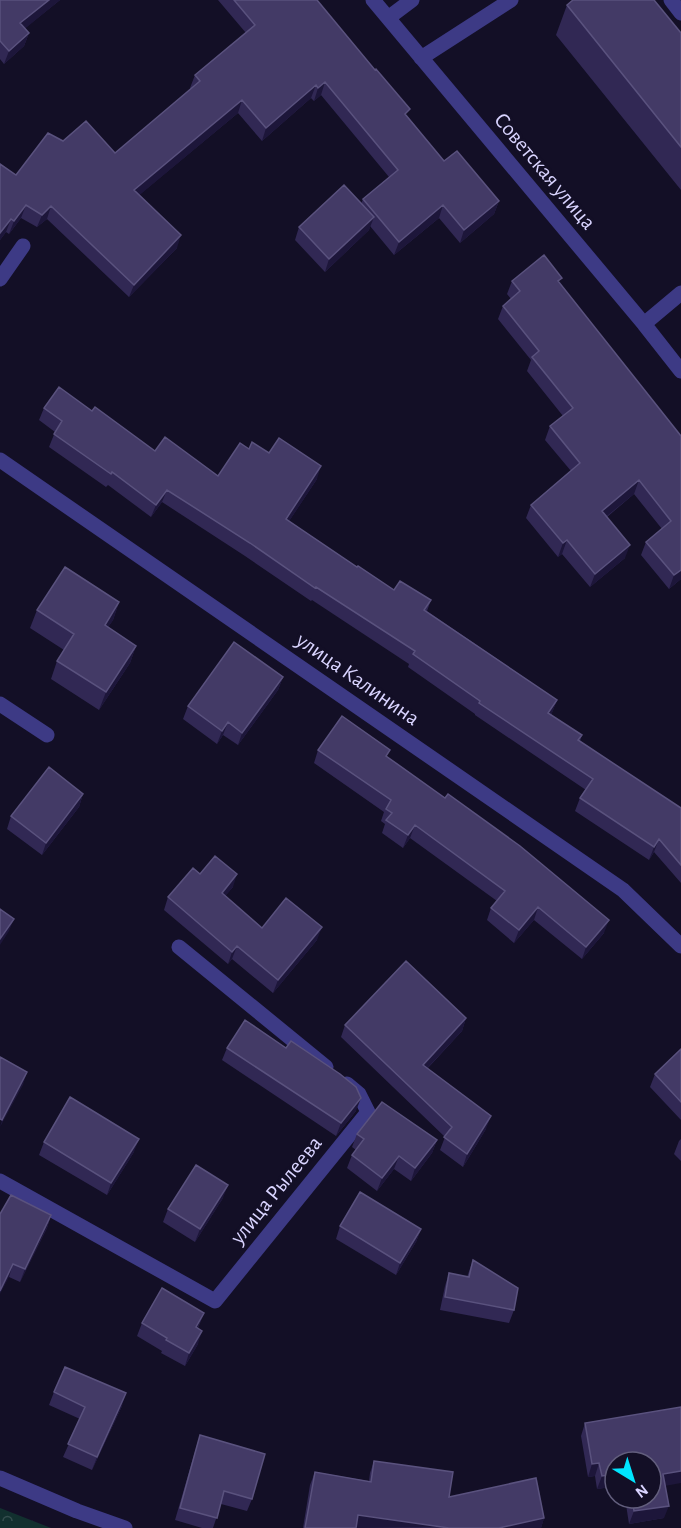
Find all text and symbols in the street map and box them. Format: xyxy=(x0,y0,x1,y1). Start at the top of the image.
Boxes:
street label: Советская улица xyxy=(490,108,600,234)
street label: улица Калинина xyxy=(291,628,424,730)
street label: улица Рылеева xyxy=(225,1132,326,1249)
north arrow xyxy=(603,1450,663,1510)
text: N xyxy=(632,1481,651,1501)

